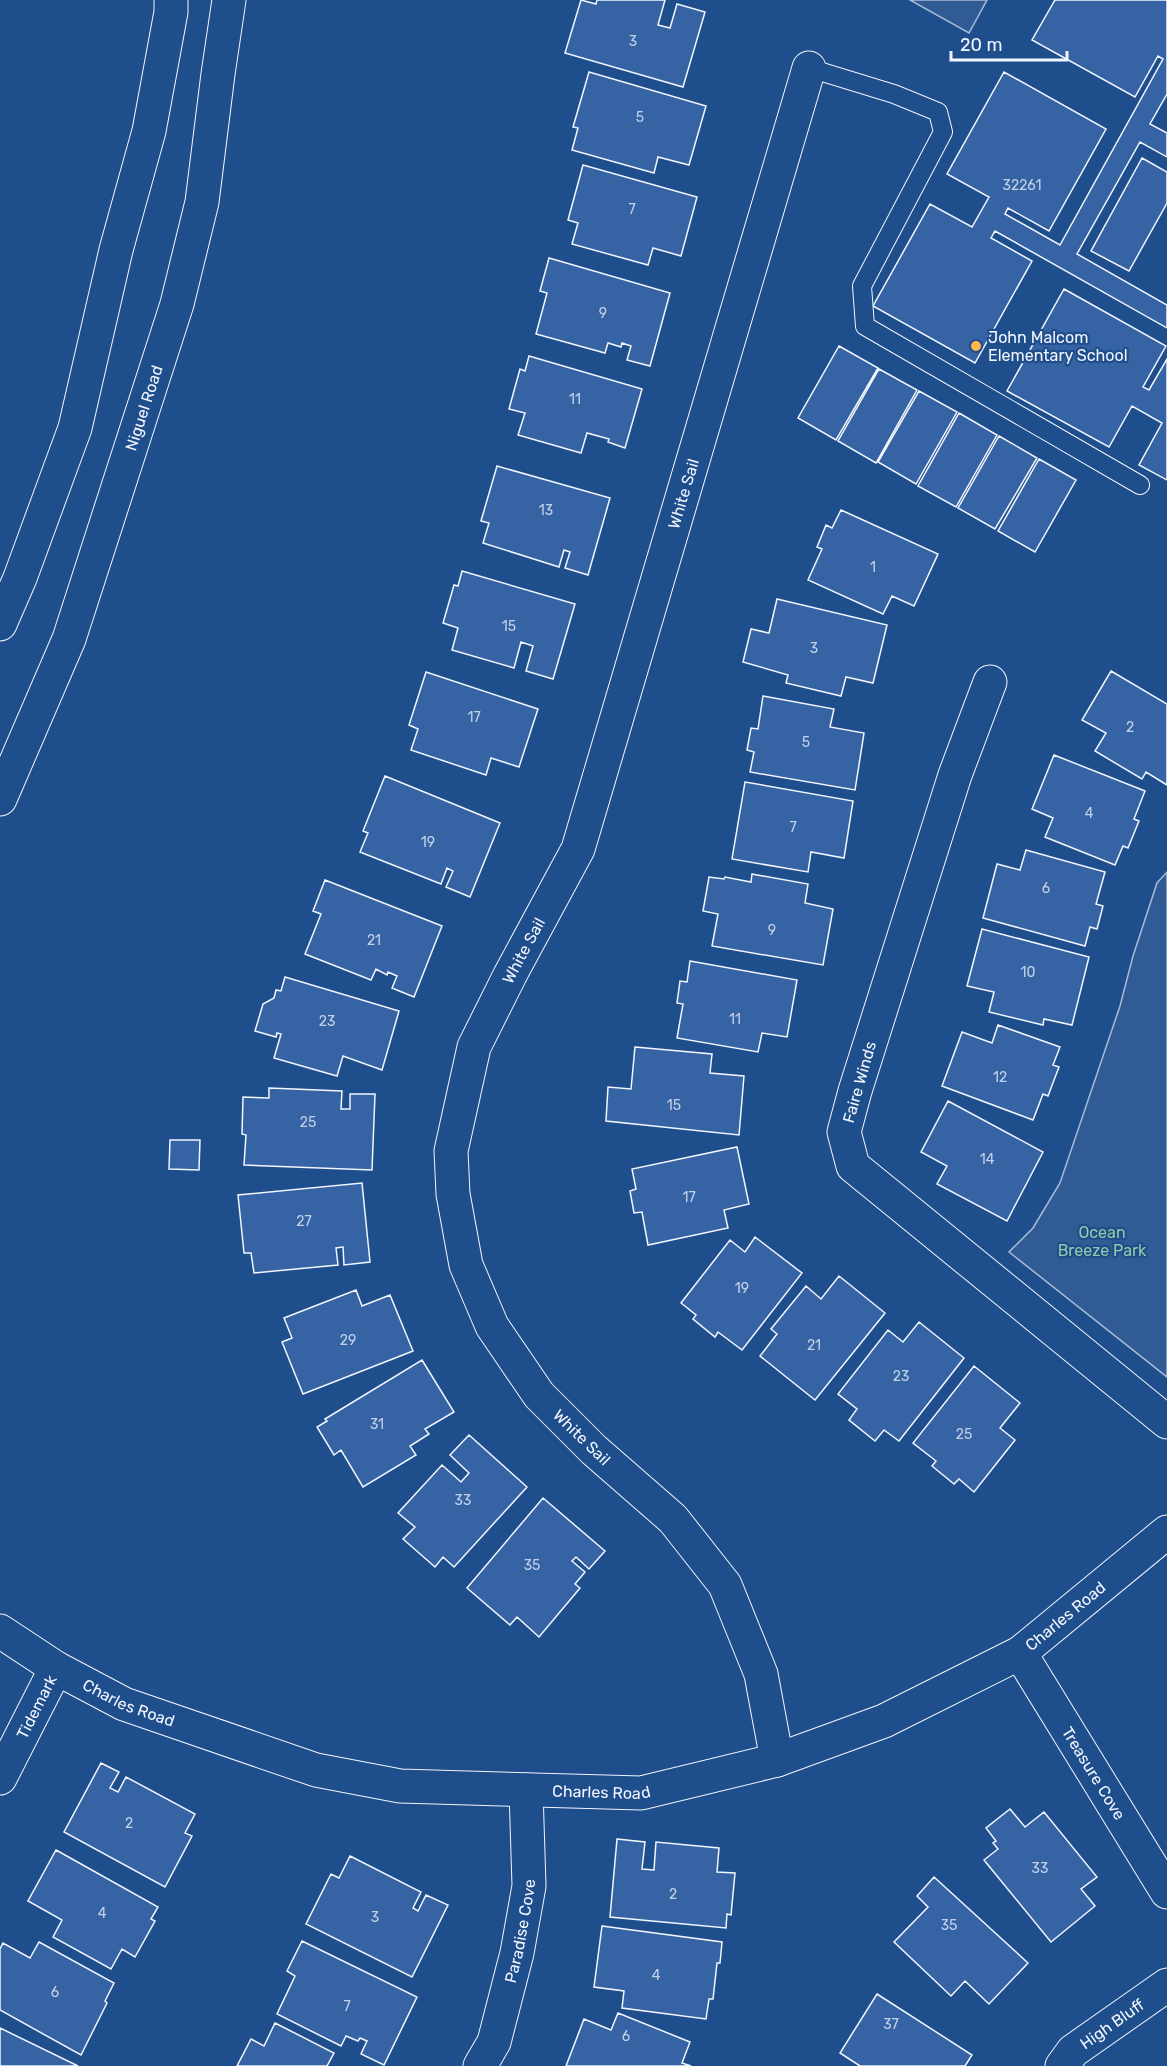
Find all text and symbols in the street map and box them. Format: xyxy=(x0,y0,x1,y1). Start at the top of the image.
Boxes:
scale bar xyxy=(951,24,1066,62)
house number: 3 xyxy=(629,33,637,50)
text: 20 m xyxy=(960,34,1002,56)
house number: 5 xyxy=(636,109,644,126)
house number: 32261 xyxy=(1003,177,1041,194)
house number: 7 xyxy=(628,201,636,218)
house number: 9 xyxy=(599,305,607,322)
place label: John Malcom Elementary School xyxy=(988,328,1128,365)
marker: John Malcom Elementary School xyxy=(969,339,983,353)
street label: Niguel Road xyxy=(121,363,167,453)
house number: 11 xyxy=(569,391,581,408)
street label: White Sail xyxy=(664,456,703,531)
house number: 13 xyxy=(539,502,553,519)
house number: 1 xyxy=(870,559,876,576)
house number: 15 xyxy=(502,618,516,635)
house number: 3 xyxy=(810,640,818,657)
house number: 17 xyxy=(467,709,481,726)
house number: 2 xyxy=(1126,719,1134,736)
house number: 5 xyxy=(802,734,810,751)
house number: 4 xyxy=(1085,805,1094,822)
house number: 7 xyxy=(789,819,797,836)
house number: 19 xyxy=(421,834,435,851)
house number: 6 xyxy=(1042,880,1050,897)
street label: White Sail xyxy=(498,915,549,987)
house number: 9 xyxy=(768,922,776,939)
house number: 21 xyxy=(367,932,381,949)
house number: 10 xyxy=(1021,964,1036,981)
house number: 11 xyxy=(729,1011,741,1028)
house number: 23 xyxy=(319,1013,335,1030)
street label: Faire Winds xyxy=(839,1039,880,1125)
house number: 12 xyxy=(993,1069,1007,1086)
house number: 15 xyxy=(667,1097,681,1114)
house number: 25 xyxy=(300,1114,316,1131)
house number: 14 xyxy=(980,1151,995,1168)
house number: 17 xyxy=(682,1189,696,1206)
house number: 27 xyxy=(296,1213,312,1230)
park label: Ocean Breeze Park xyxy=(1058,1223,1147,1260)
house number: 19 xyxy=(735,1280,749,1297)
house number: 29 xyxy=(340,1332,356,1349)
house number: 21 xyxy=(807,1337,821,1354)
house number: 23 xyxy=(893,1368,909,1385)
street label: White Sail xyxy=(549,1405,614,1469)
house number: 31 xyxy=(370,1416,384,1433)
house number: 25 xyxy=(956,1426,972,1443)
house number: 33 xyxy=(455,1492,471,1509)
house number: 35 xyxy=(524,1557,540,1574)
street label: Charles Road xyxy=(1021,1578,1109,1655)
street label: Tidemark xyxy=(13,1671,61,1742)
street label: Charles Road xyxy=(79,1675,177,1731)
street label: Treasure Cove xyxy=(1058,1723,1129,1823)
street label: Charles Road xyxy=(552,1781,653,1803)
house number: 2 xyxy=(125,1815,133,1832)
house number: 33 xyxy=(1032,1860,1048,1877)
street label: Paradise Cove xyxy=(501,1879,539,1985)
house number: 2 xyxy=(669,1886,677,1903)
house number: 4 xyxy=(98,1905,107,1922)
house number: 3 xyxy=(371,1909,379,1926)
house number: 35 xyxy=(941,1917,957,1934)
house number: 4 xyxy=(652,1967,661,1984)
house number: 6 xyxy=(51,1984,59,2001)
street label: High Bluff xyxy=(1076,1995,1148,2053)
house number: 7 xyxy=(343,1998,351,2015)
house number: 37 xyxy=(883,2016,899,2033)
house number: 6 xyxy=(622,2028,630,2045)

